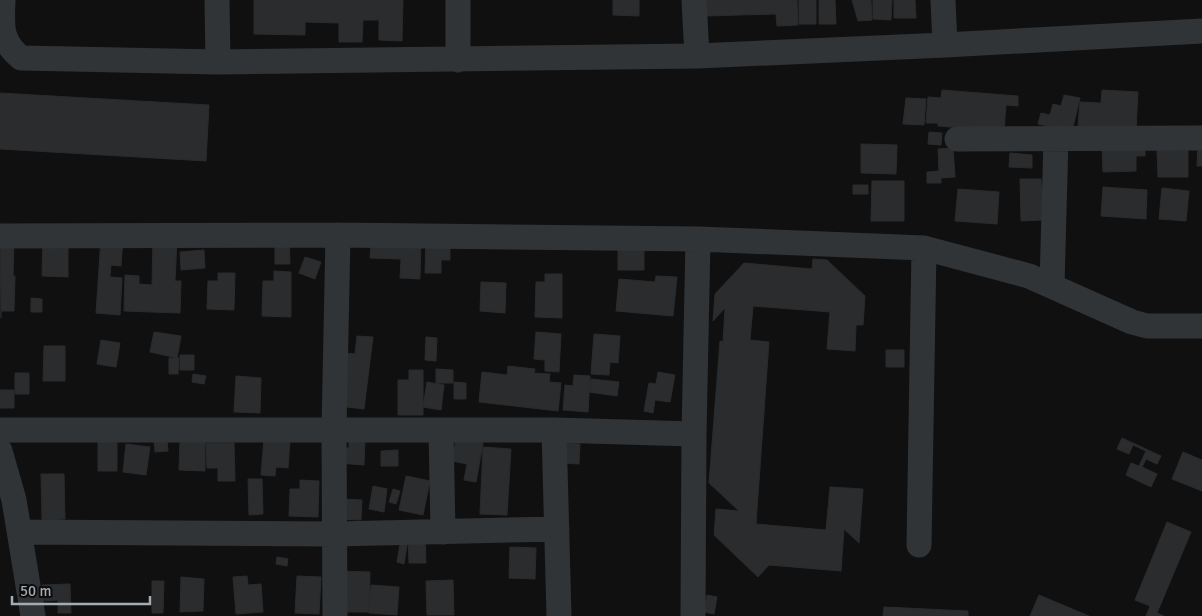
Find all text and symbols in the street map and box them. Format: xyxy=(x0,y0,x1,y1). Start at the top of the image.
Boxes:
scale bar xyxy=(12,574,150,606)
text: 50 m xyxy=(20,582,51,600)

